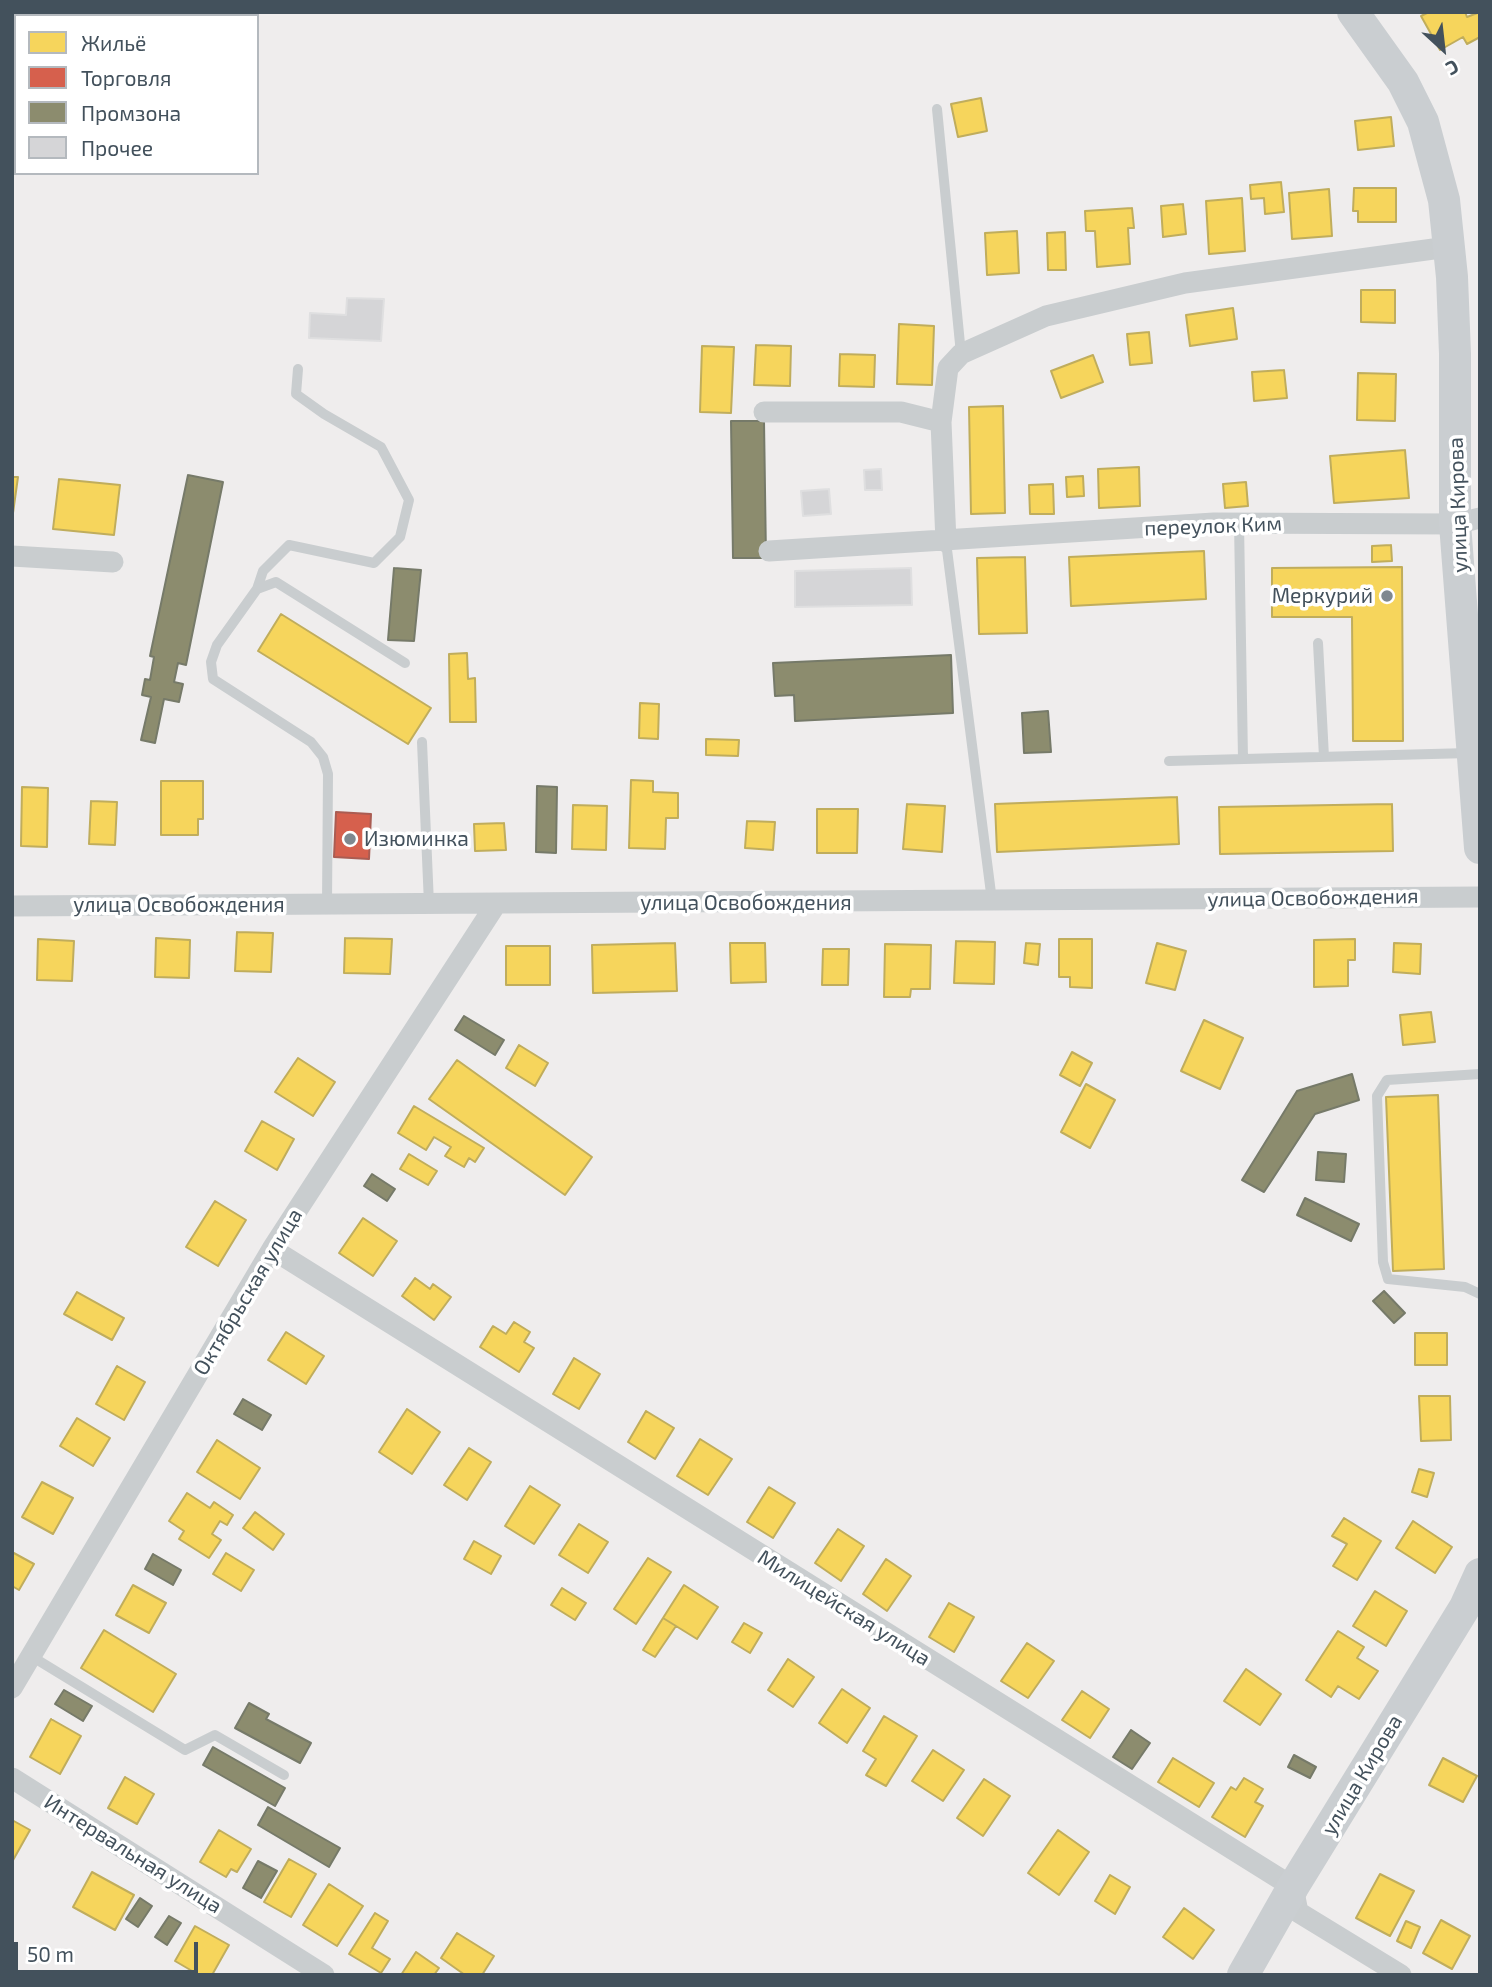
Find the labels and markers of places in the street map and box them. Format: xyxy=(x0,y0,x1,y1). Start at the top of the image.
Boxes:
place label: Меркурий xyxy=(1272,583,1373,609)
marker: Меркурий xyxy=(1379,588,1395,604)
place label: Изюминка xyxy=(364,826,469,852)
marker: Изюминка xyxy=(342,831,358,847)

